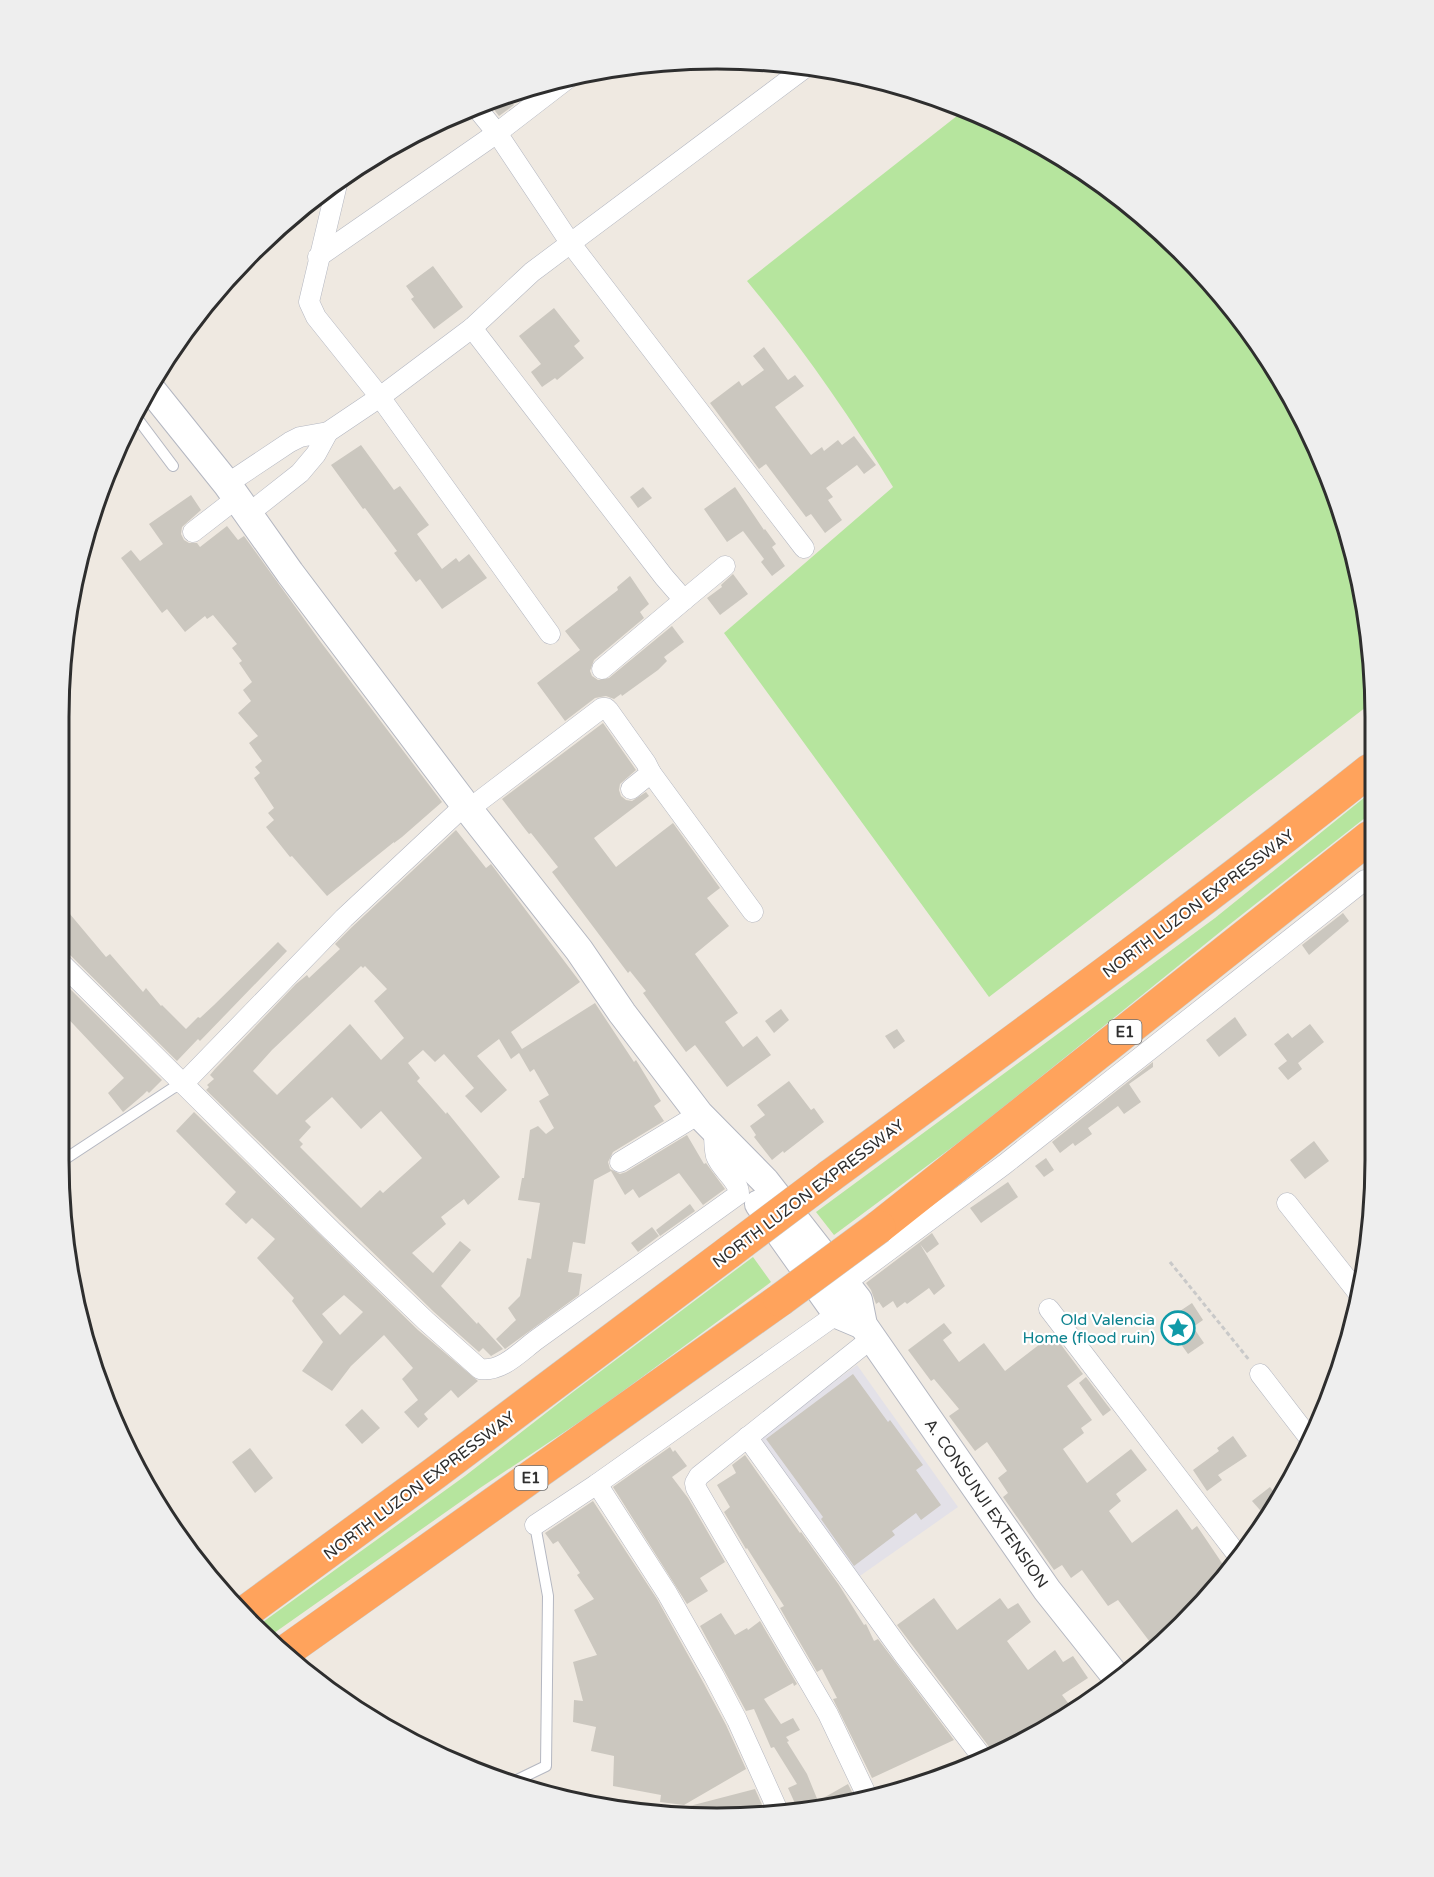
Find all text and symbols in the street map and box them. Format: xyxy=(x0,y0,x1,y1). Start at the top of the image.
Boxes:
street label: NORTH LUZON EXPRESSWAY xyxy=(1099,825,1298,982)
road number: E1 xyxy=(1108,1020,1142,1044)
street label: NORTH LUZON EXPRESSWAY xyxy=(709,1115,908,1272)
place label: Old Valencia Home (flood ruin) xyxy=(1023,1310,1155,1348)
place icon: Old Valencia Home (flood ruin) xyxy=(1160,1310,1196,1346)
street label: NORTH LUZON EXPRESSWAY xyxy=(320,1407,519,1564)
street label: A. CONSUNJI EXTENSION xyxy=(920,1415,1052,1592)
road number: E1 xyxy=(514,1466,548,1490)

